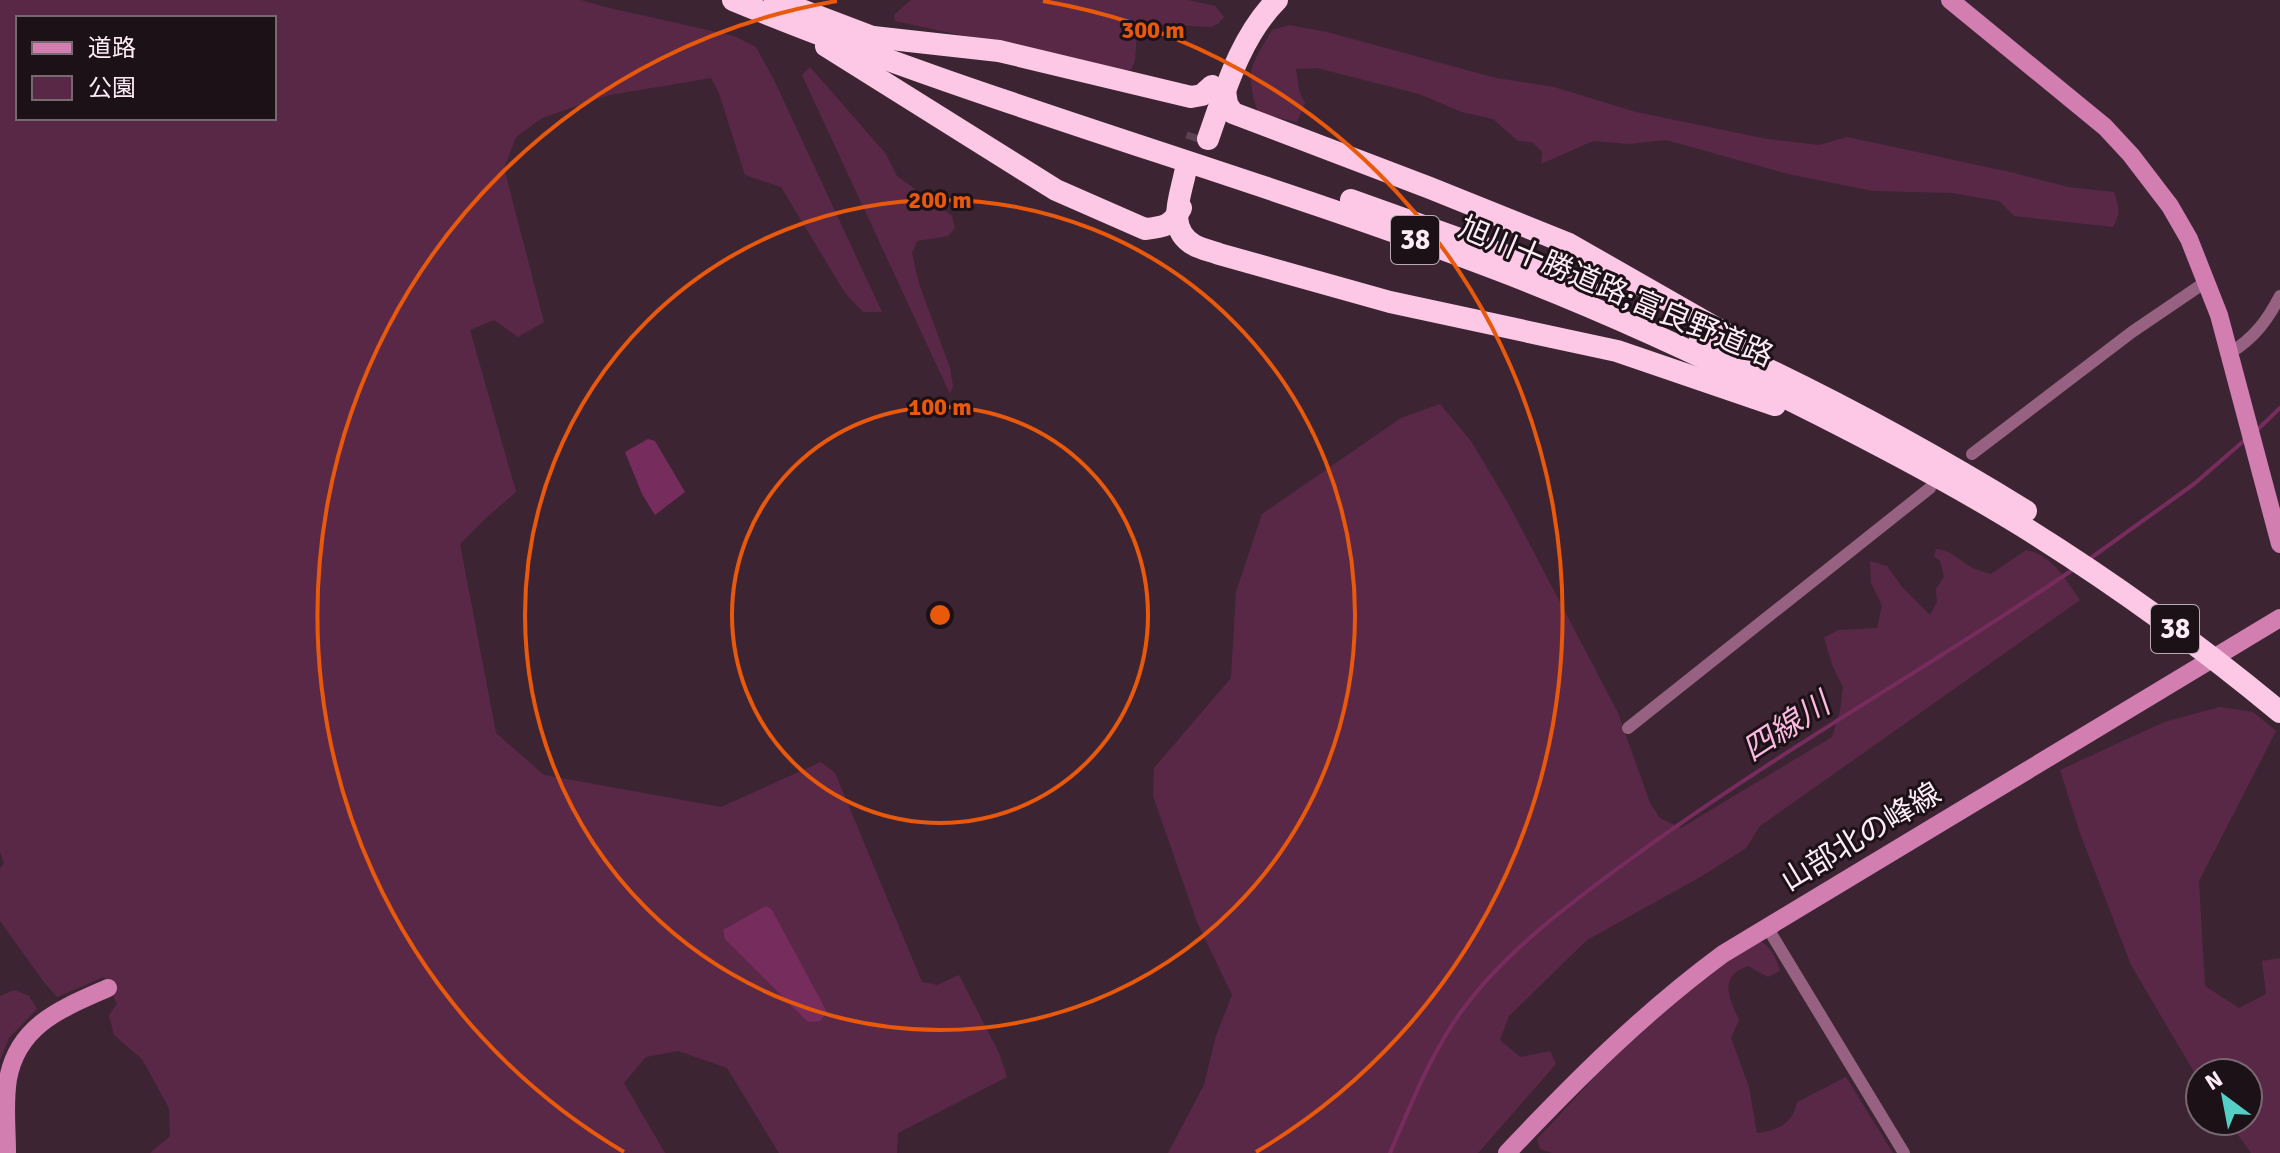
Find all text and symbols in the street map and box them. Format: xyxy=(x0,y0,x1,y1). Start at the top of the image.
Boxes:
text: 300 m xyxy=(1121,15,1185,45)
legend xyxy=(16,16,276,120)
text: 道路 xyxy=(88,33,136,63)
text: 公園 xyxy=(88,73,136,103)
text: 200 m xyxy=(908,185,972,215)
street label: 旭川十勝道路;富良野道路 xyxy=(1453,209,1779,375)
road number: 38 xyxy=(1391,216,1439,264)
text: 100 m xyxy=(908,392,972,422)
centre of rings xyxy=(926,601,954,629)
road number: 38 xyxy=(2151,605,2199,653)
water label: 四線川 xyxy=(1735,683,1839,770)
street label: 山部北の峰線 xyxy=(1774,775,1948,899)
north arrow xyxy=(2184,1057,2264,1137)
text: N xyxy=(2200,1065,2227,1096)

